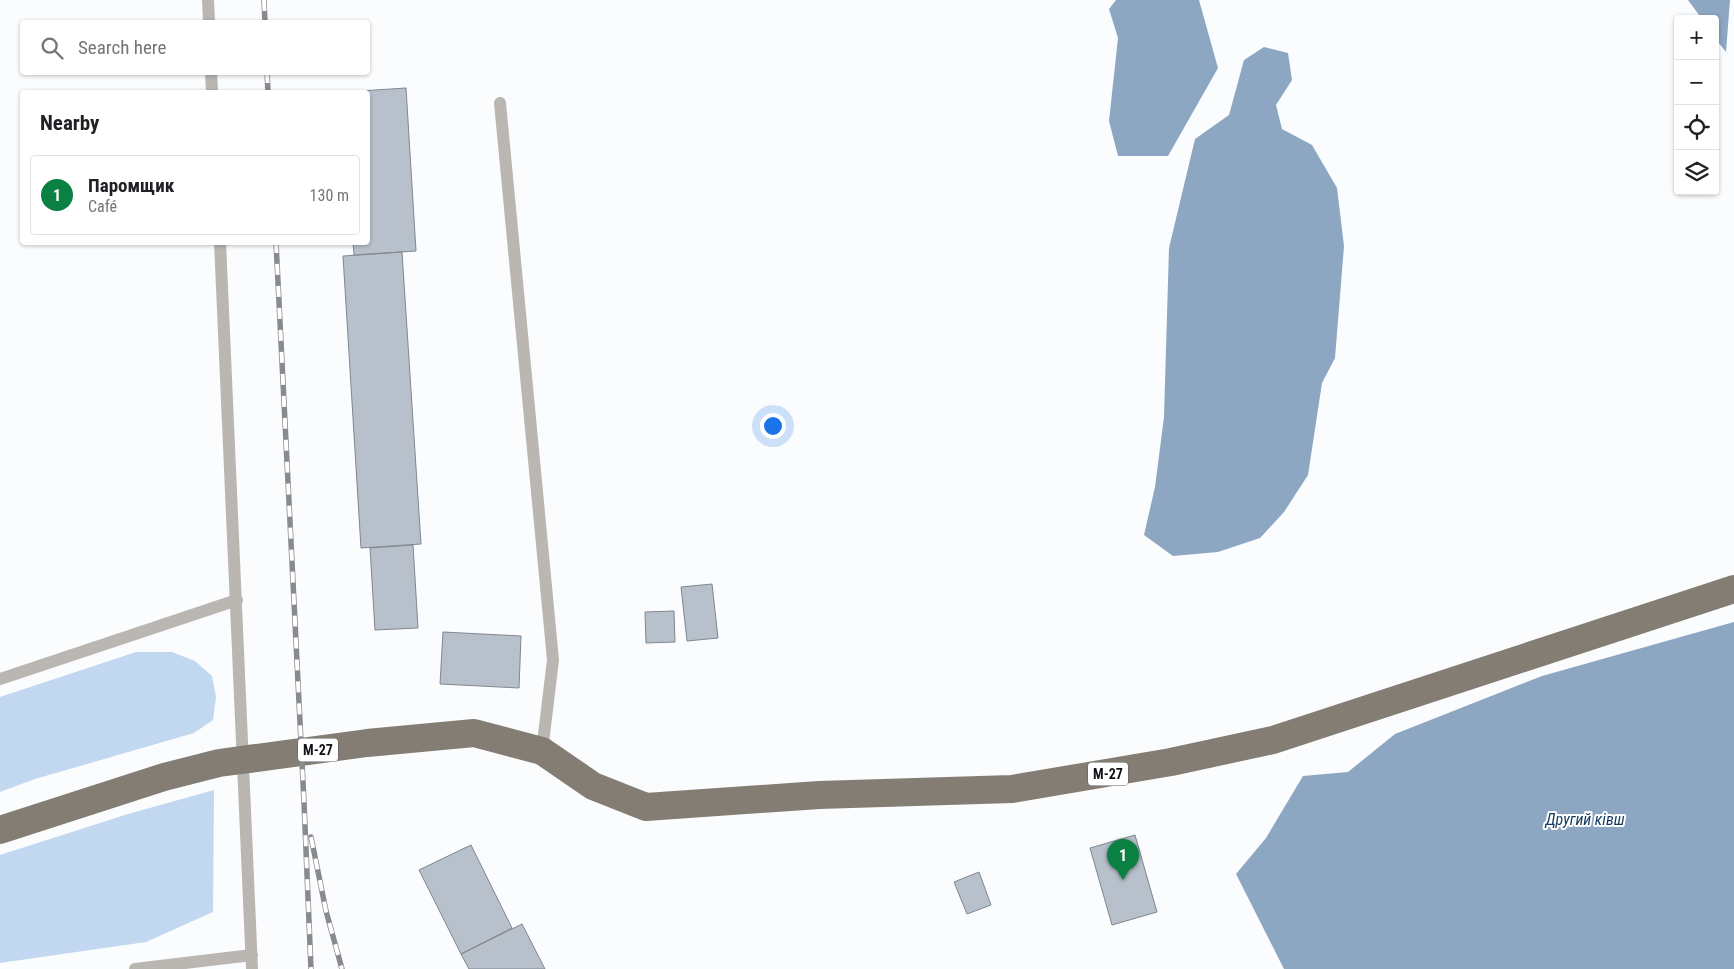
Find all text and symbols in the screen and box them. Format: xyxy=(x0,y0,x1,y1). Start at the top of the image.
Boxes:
map controls xyxy=(1674,15,1719,195)
button: + xyxy=(1674,15,1719,60)
search box xyxy=(20,20,370,75)
icon: search xyxy=(38,34,66,62)
text: Search here xyxy=(78,36,166,59)
button: − xyxy=(1674,60,1719,105)
button: locate xyxy=(1674,105,1719,150)
text: Nearby xyxy=(40,111,99,135)
button: layers xyxy=(1674,150,1719,195)
text: Паромщик xyxy=(88,174,174,197)
text: 1 xyxy=(53,186,61,205)
text: 130 m xyxy=(310,186,349,205)
text: Café xyxy=(88,197,117,216)
your location xyxy=(760,413,786,439)
road number: М-27 xyxy=(298,738,338,762)
road number: М-27 xyxy=(1088,762,1128,786)
water label: Другий ківш xyxy=(1544,810,1625,829)
pin: 1 xyxy=(1107,839,1139,880)

